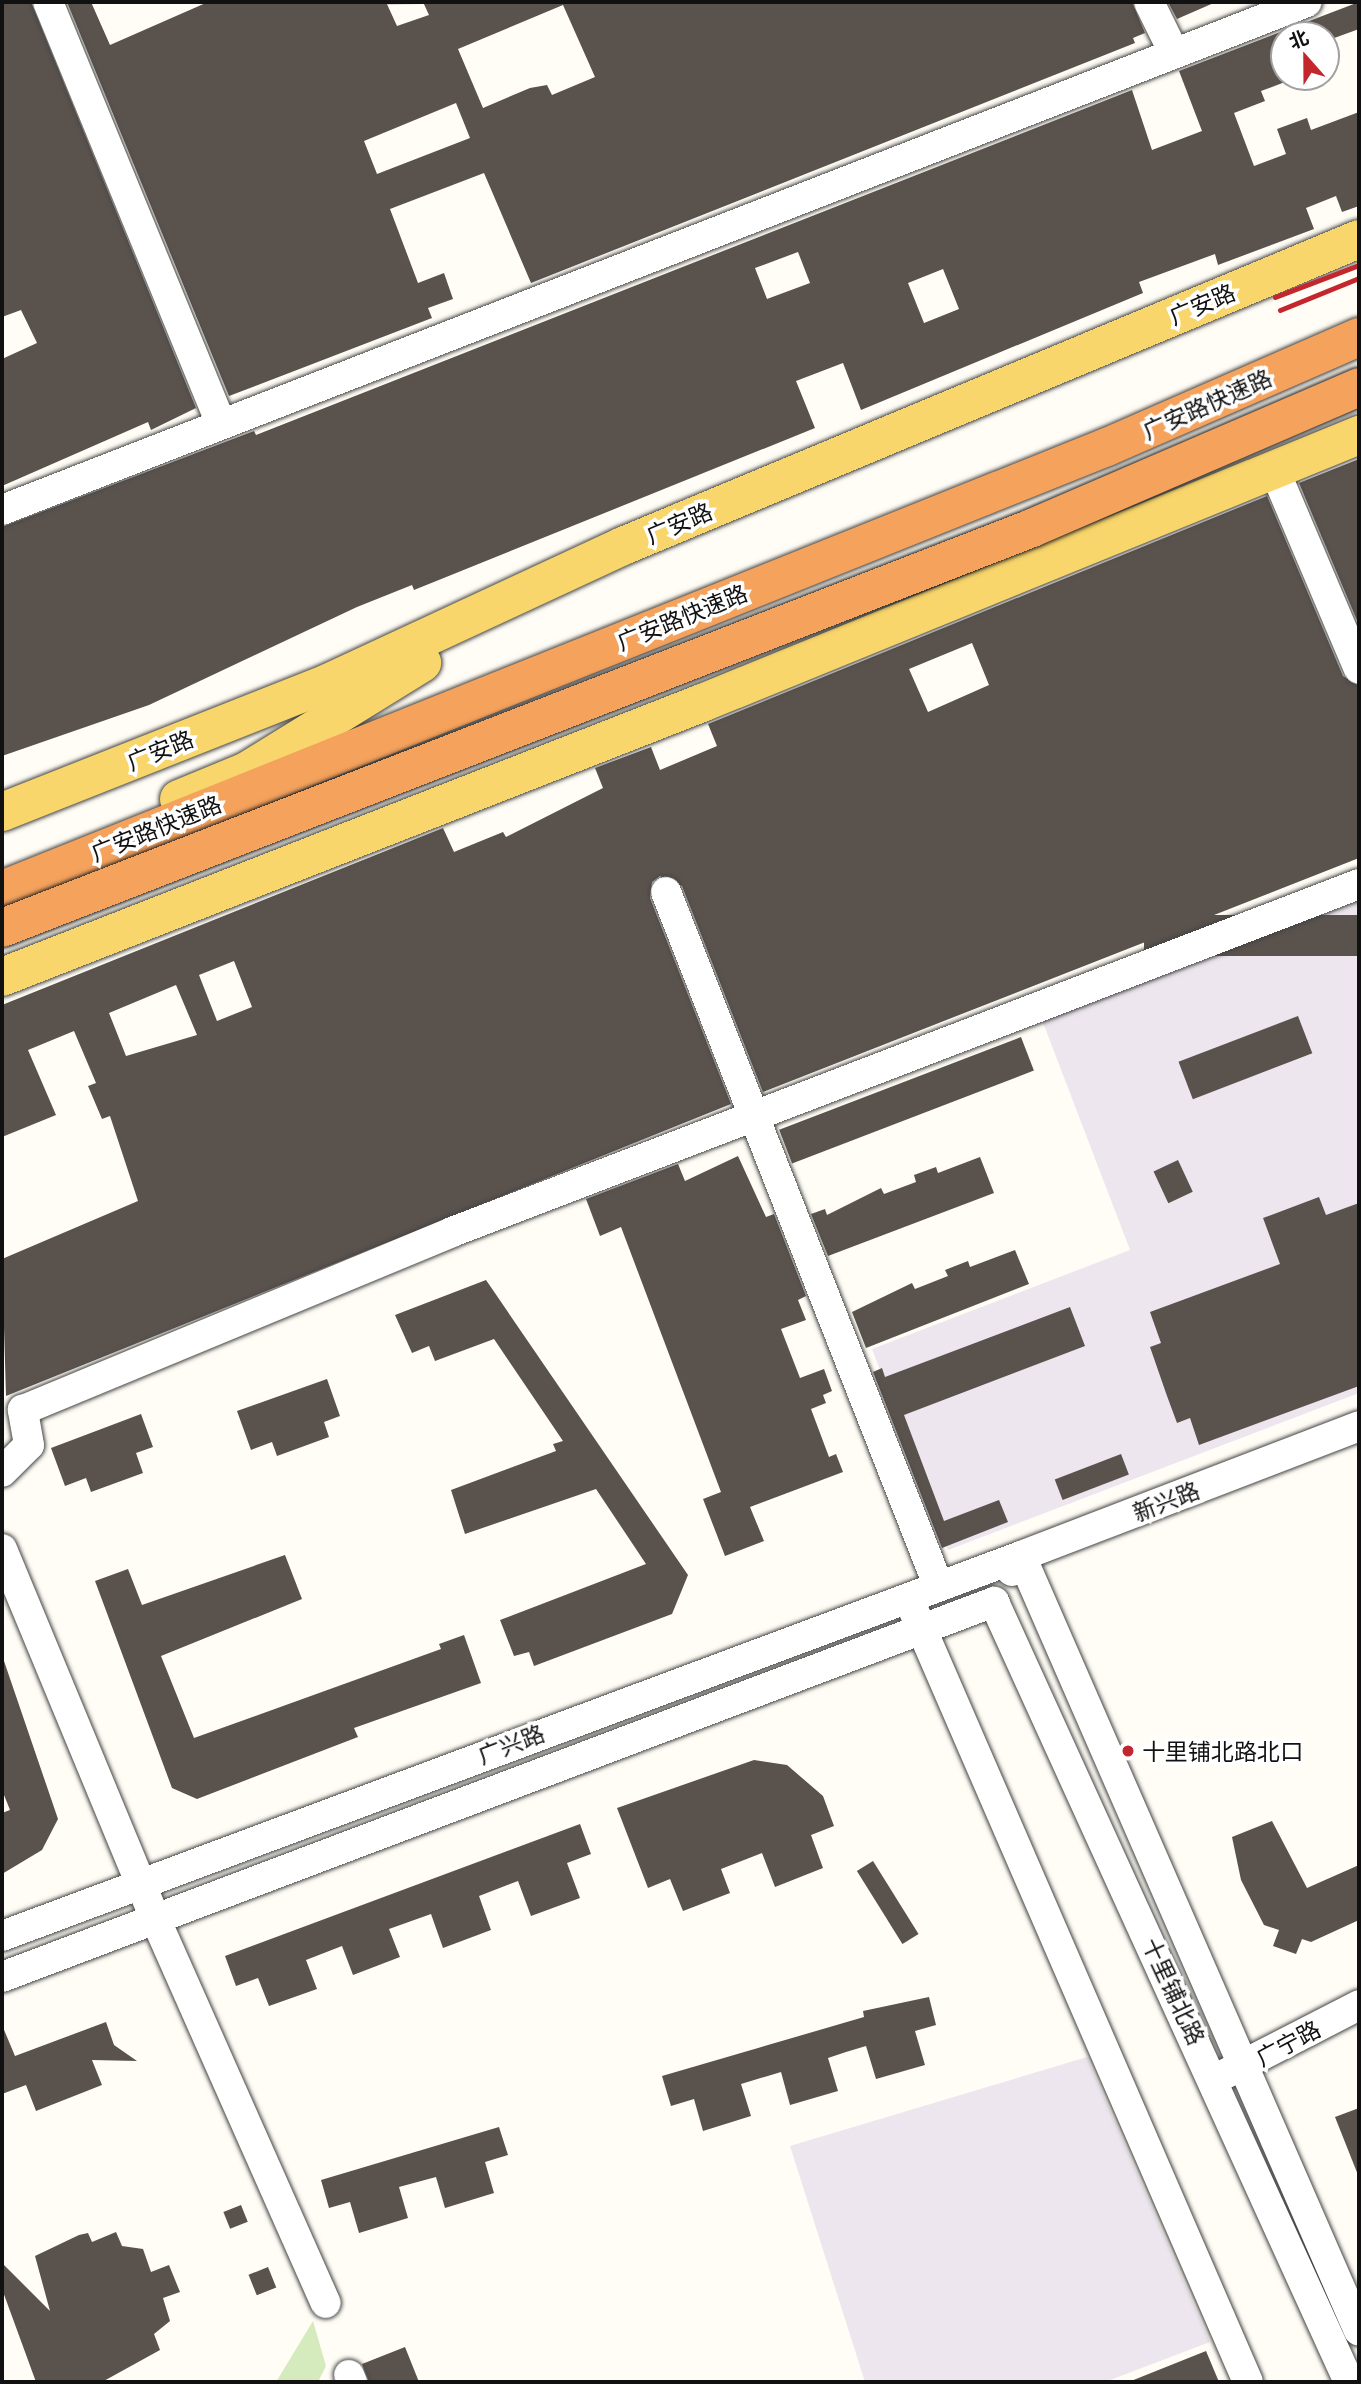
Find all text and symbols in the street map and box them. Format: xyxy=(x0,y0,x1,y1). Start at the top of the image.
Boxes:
north arrow xyxy=(1270,21,1340,91)
text: 北 xyxy=(1285,23,1312,54)
street label: 广安路 xyxy=(1165,278,1239,330)
street label: 广安路快速路 xyxy=(1138,363,1276,445)
street label: 广安路 xyxy=(642,497,716,549)
street label: 广安路快速路 xyxy=(613,578,751,656)
street label: 广安路 xyxy=(123,724,197,776)
street label: 广安路快速路 xyxy=(87,789,225,867)
street label: 新兴路 xyxy=(1129,1476,1203,1526)
street label: 广兴路 xyxy=(474,1719,548,1769)
place label: 十里铺北路北口 xyxy=(1142,1737,1303,1765)
marker: 十里铺北路北口 xyxy=(1120,1743,1136,1759)
street label: 十里铺北路 xyxy=(1137,1933,1211,2049)
street label: 广宁路 xyxy=(1251,2015,1325,2071)

